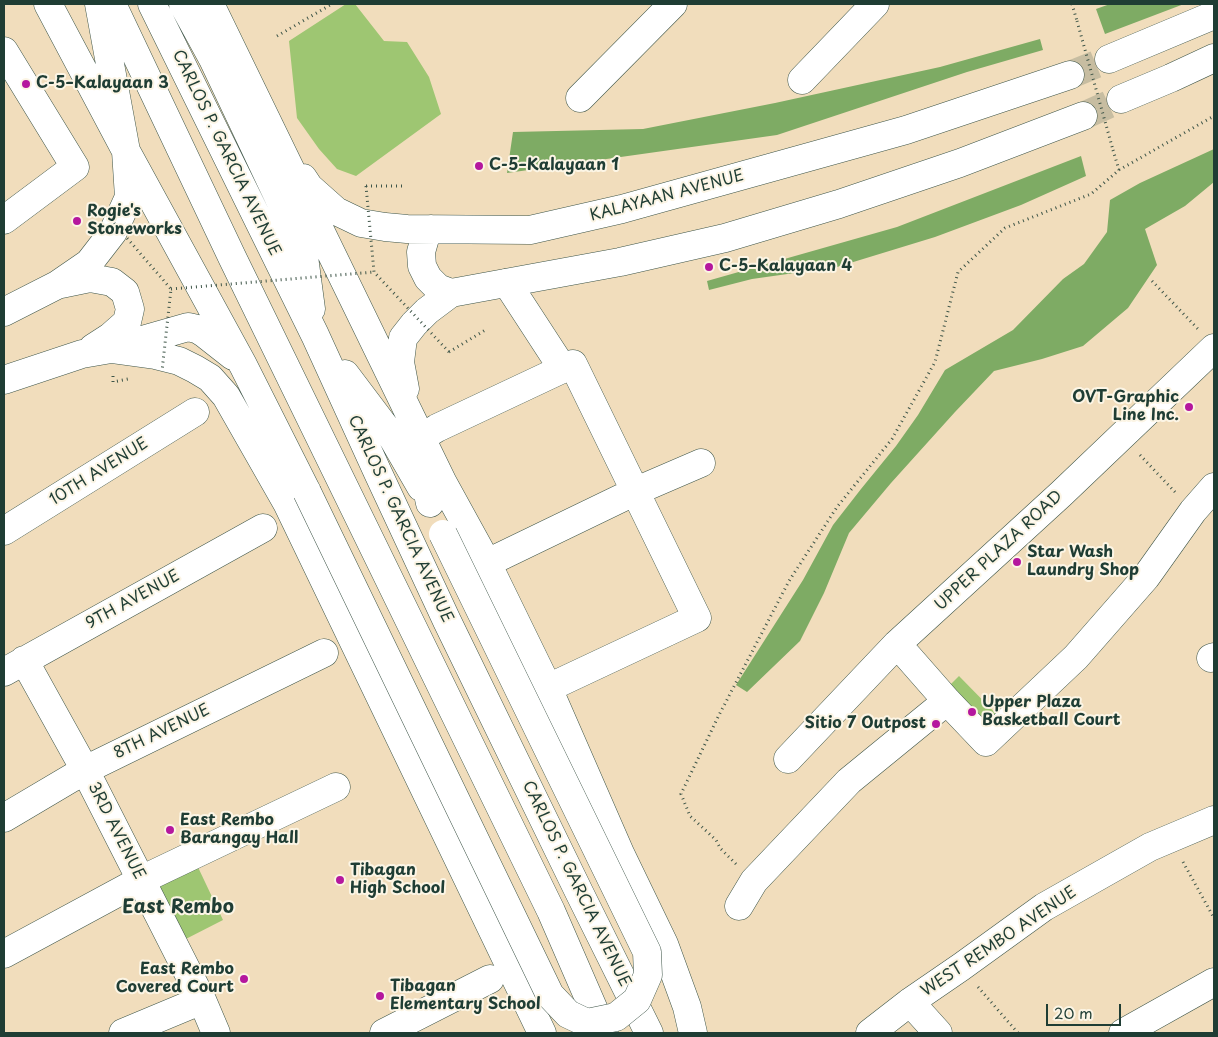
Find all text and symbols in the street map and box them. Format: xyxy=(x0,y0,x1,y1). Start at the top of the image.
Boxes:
street label: CARLOS P. GARCIA AVENUE xyxy=(168,47,284,259)
place label: C-5–Kalayaan 3 xyxy=(36,74,169,94)
marker: C-5–Kalayaan 3 xyxy=(20,78,32,90)
place label: C-5–Kalayaan 1 xyxy=(489,156,619,176)
marker: C-5–Kalayaan 1 xyxy=(473,160,485,172)
street label: KALAYAAN AVENUE xyxy=(588,166,746,226)
place label: Rogie's Stoneworks xyxy=(87,202,182,240)
marker: Rogie's Stoneworks xyxy=(71,215,83,227)
place label: C-5–Kalayaan 4 xyxy=(719,257,852,277)
marker: C-5–Kalayaan 4 xyxy=(703,261,715,273)
place label: OVT-Graphic Line Inc. xyxy=(1072,388,1179,426)
marker: OVT-Graphic Line Inc. xyxy=(1183,401,1195,413)
street label: CARLOS P. GARCIA AVENUE xyxy=(343,412,457,626)
street label: 10TH AVENUE xyxy=(46,434,152,510)
street label: UPPER PLAZA ROAD xyxy=(931,487,1067,615)
place label: Star Wash Laundry Shop xyxy=(1027,543,1139,581)
marker: Star Wash Laundry Shop xyxy=(1011,556,1023,568)
street label: 9TH AVENUE xyxy=(83,566,183,634)
place label: Upper Plaza Basketball Court xyxy=(982,693,1121,731)
street label: 8TH AVENUE xyxy=(111,700,213,764)
marker: Upper Plaza Basketball Court xyxy=(966,706,978,718)
place label: Sitio 7 Outpost xyxy=(805,714,926,734)
marker: Sitio 7 Outpost xyxy=(930,718,942,730)
street label: CARLOS P. GARCIA AVENUE xyxy=(518,778,634,990)
street label: 3RD AVENUE xyxy=(83,779,149,883)
place label: East Rembo Barangay Hall xyxy=(180,811,298,849)
marker: East Rembo Barangay Hall xyxy=(164,824,176,836)
place label: Tibagan High School xyxy=(350,861,445,899)
marker: Tibagan High School xyxy=(334,874,346,886)
street label: WEST REMBO AVENUE xyxy=(918,883,1080,1001)
district label: East Rembo xyxy=(122,897,234,919)
place label: East Rembo Covered Court xyxy=(116,960,234,998)
marker: East Rembo Covered Court xyxy=(238,973,250,985)
place label: Tibagan Elementary School xyxy=(390,977,541,1015)
marker: Tibagan Elementary School xyxy=(374,990,386,1002)
scale bar xyxy=(1048,994,1123,1026)
text: 20 m xyxy=(1054,1001,1093,1024)

